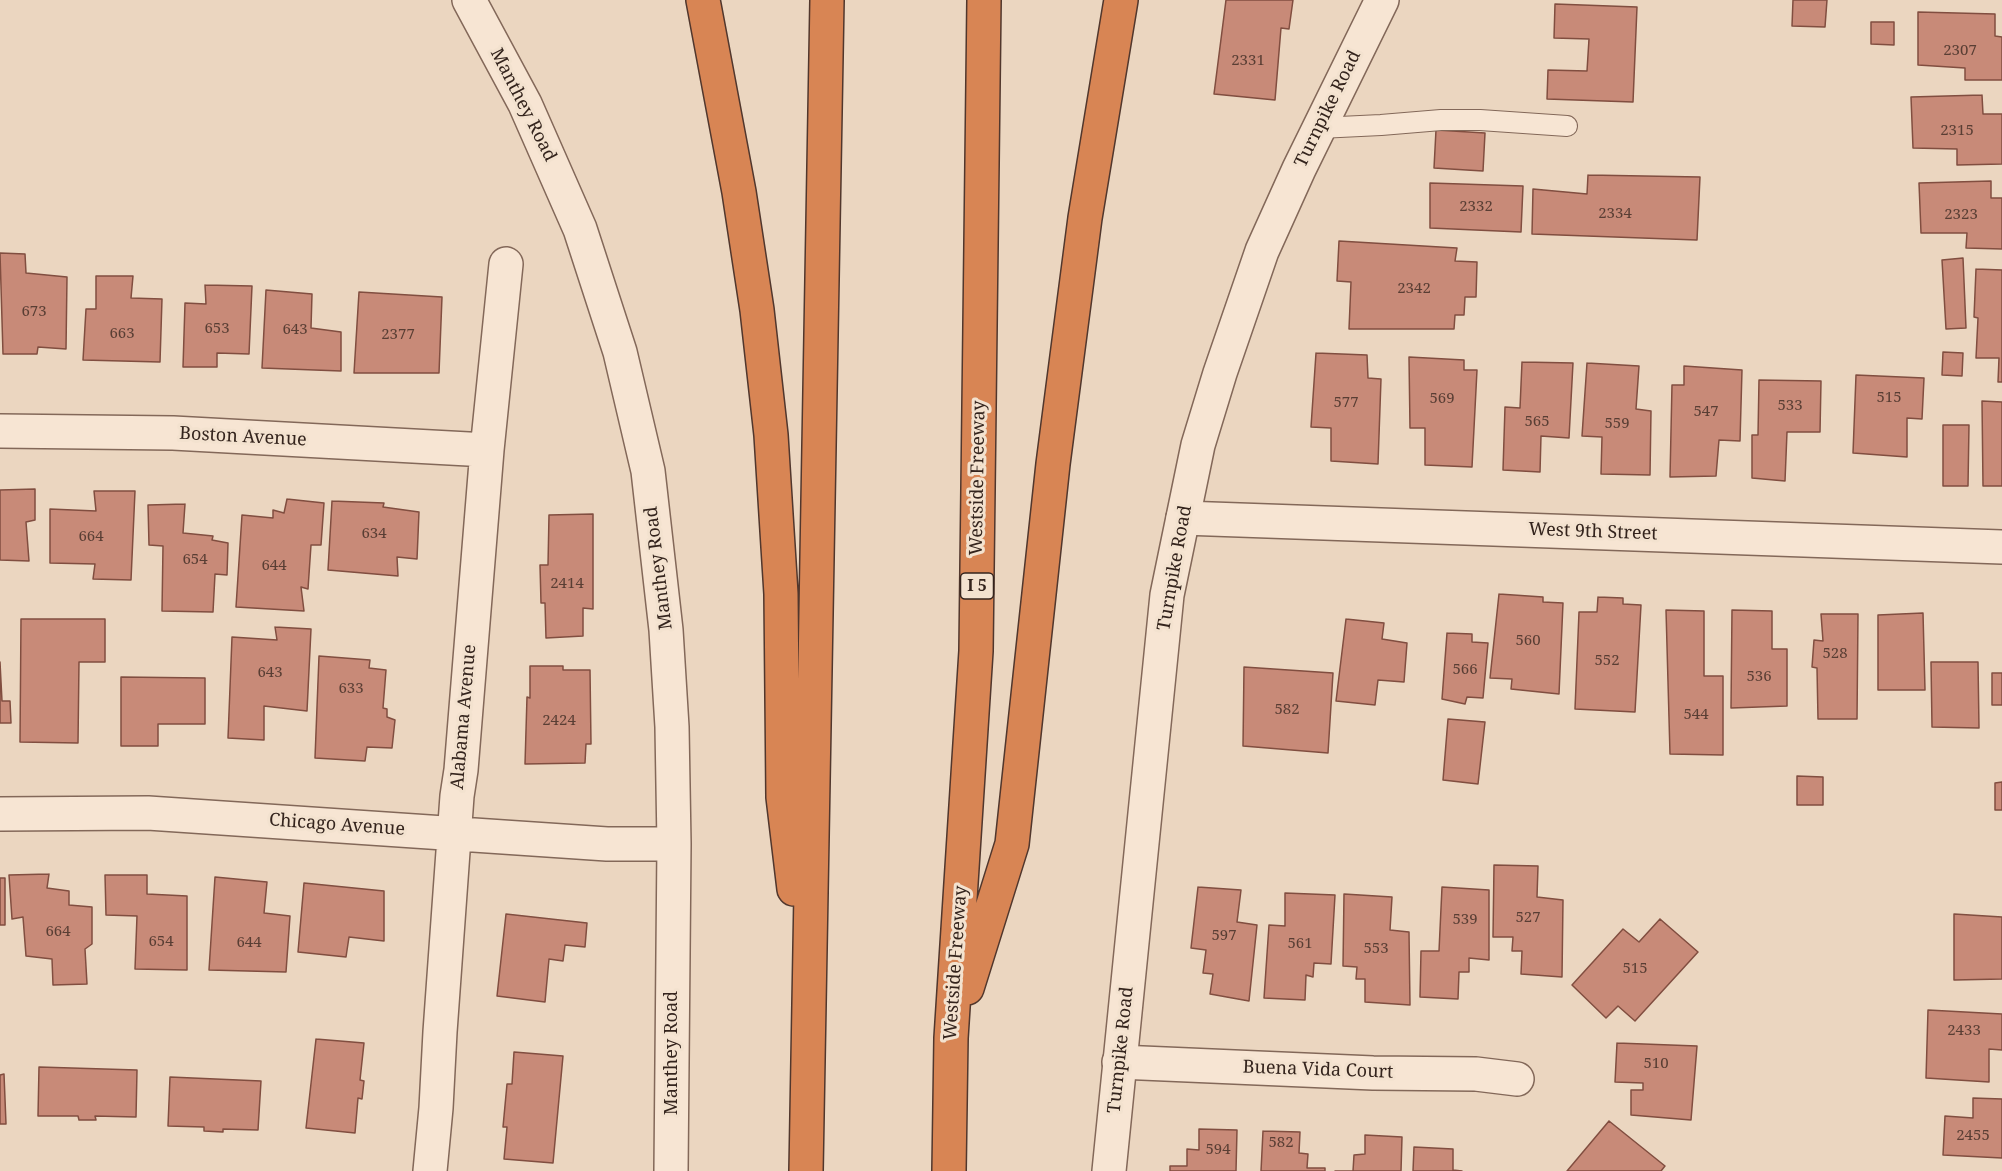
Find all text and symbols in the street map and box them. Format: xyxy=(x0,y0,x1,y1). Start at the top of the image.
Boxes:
house number: 2307 xyxy=(1943,42,1977,60)
street label: Manthey Road xyxy=(485,45,561,165)
street label: Turnpike Road xyxy=(1290,47,1366,171)
house number: 2331 xyxy=(1231,52,1265,70)
house number: 2315 xyxy=(1940,122,1974,140)
house number: 2332 xyxy=(1459,198,1493,216)
house number: 2334 xyxy=(1598,205,1632,223)
house number: 2323 xyxy=(1944,206,1978,224)
house number: 2342 xyxy=(1397,280,1431,298)
house number: 673 xyxy=(21,303,47,321)
house number: 653 xyxy=(204,320,230,338)
house number: 643 xyxy=(282,321,308,339)
house number: 663 xyxy=(109,325,135,343)
house number: 2377 xyxy=(381,326,415,344)
house number: 515 xyxy=(1876,389,1902,407)
house number: 569 xyxy=(1429,390,1455,408)
house number: 577 xyxy=(1333,394,1359,412)
house number: 533 xyxy=(1777,397,1803,415)
street label: Westside Freeway xyxy=(966,400,990,556)
house number: 547 xyxy=(1693,403,1719,421)
house number: 565 xyxy=(1524,413,1550,431)
house number: 559 xyxy=(1604,415,1630,433)
street label: Boston Avenue xyxy=(179,423,307,451)
street label: Turnpike Road xyxy=(1153,503,1197,633)
street label: Manthey Road xyxy=(641,505,677,631)
street label: West 9th Street xyxy=(1528,519,1658,545)
house number: 634 xyxy=(361,525,387,543)
house number: 664 xyxy=(78,528,104,546)
house number: 654 xyxy=(182,551,208,569)
house number: 644 xyxy=(261,557,287,575)
road number: I 5 xyxy=(960,573,994,599)
house number: 2414 xyxy=(550,575,584,593)
house number: 560 xyxy=(1515,632,1541,650)
street label: Alabama Avenue xyxy=(447,643,481,791)
house number: 528 xyxy=(1822,645,1848,663)
house number: 552 xyxy=(1594,652,1620,670)
house number: 566 xyxy=(1452,661,1478,679)
house number: 643 xyxy=(257,664,283,682)
house number: 536 xyxy=(1746,668,1772,686)
house number: 633 xyxy=(338,680,364,698)
house number: 582 xyxy=(1274,701,1300,719)
house number: 544 xyxy=(1683,706,1709,724)
house number: 2424 xyxy=(542,712,576,730)
street label: Chicago Avenue xyxy=(268,809,406,841)
street label: Westside Freeway xyxy=(940,885,972,1041)
house number: 527 xyxy=(1515,909,1541,927)
house number: 539 xyxy=(1452,911,1478,929)
house number: 664 xyxy=(45,923,71,941)
house number: 597 xyxy=(1211,927,1237,945)
house number: 654 xyxy=(148,933,174,951)
house number: 644 xyxy=(236,934,262,952)
house number: 561 xyxy=(1287,935,1313,953)
house number: 553 xyxy=(1363,940,1389,958)
house number: 515 xyxy=(1622,960,1648,978)
street label: Turnpike Road xyxy=(1104,986,1138,1114)
street label: Manthey Road xyxy=(661,991,683,1115)
house number: 2433 xyxy=(1947,1022,1981,1040)
house number: 510 xyxy=(1643,1055,1669,1073)
street label: Buena Vida Court xyxy=(1242,1057,1394,1083)
house number: 2455 xyxy=(1956,1127,1990,1145)
house number: 582 xyxy=(1268,1134,1294,1152)
house number: 594 xyxy=(1205,1141,1231,1159)

